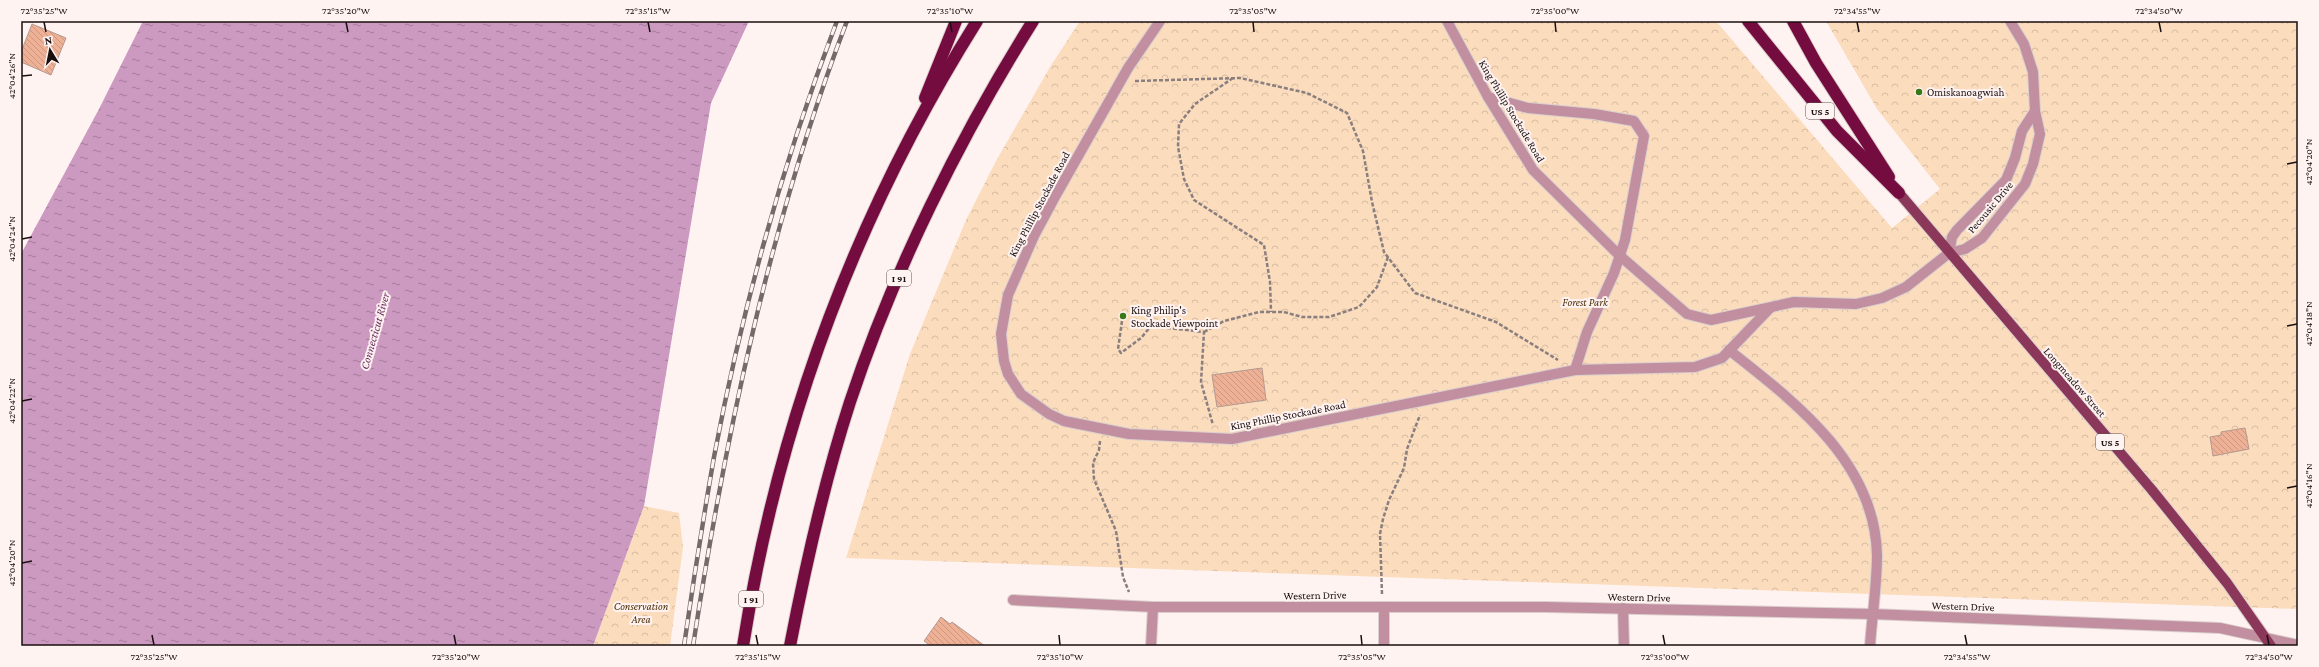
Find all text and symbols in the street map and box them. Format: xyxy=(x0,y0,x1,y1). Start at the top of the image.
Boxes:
text: 72°35'25"W xyxy=(21,5,68,16)
text: 72°35'20"W xyxy=(322,5,371,16)
text: 72°35'15"W xyxy=(625,5,672,16)
text: 72°35'10"W xyxy=(927,5,974,16)
text: 72°35'05"W xyxy=(1229,5,1278,16)
text: 72°35'00"W xyxy=(1531,5,1580,16)
text: 72°34'55"W xyxy=(1834,5,1881,16)
text: 72°34'50"W xyxy=(2135,5,2184,16)
north arrow xyxy=(30,30,70,70)
text: N xyxy=(44,34,53,47)
text: 42°04'26"N xyxy=(6,52,17,99)
street label: King Phillip Stockade Road xyxy=(1476,58,1547,165)
place label: Omiskanoagwiah xyxy=(1927,86,2005,99)
marker: Omiskanoagwiah xyxy=(1914,87,1924,97)
road number: US 5 xyxy=(1806,103,1834,119)
text: 42°04'20"N xyxy=(2303,138,2314,185)
street label: King Phillip Stockade Road xyxy=(1006,149,1073,259)
street label: Pecousic Drive xyxy=(1965,179,2015,235)
text: 42°04'24"N xyxy=(6,216,17,262)
road number: I 91 xyxy=(887,270,911,286)
water label: Connecticut River xyxy=(357,290,393,371)
park label: Forest Park xyxy=(1562,296,1609,308)
text: 42°04'18"N xyxy=(2303,301,2314,347)
place label: King Philip's Stockade Viewpoint xyxy=(1131,304,1219,330)
marker: King Philip's Stockade Viewpoint xyxy=(1118,311,1128,321)
street label: Longmeadow Street xyxy=(2041,345,2109,420)
text: 42°04'22"N xyxy=(6,378,17,424)
street label: King Phillip Stockade Road xyxy=(1229,398,1347,433)
road number: US 5 xyxy=(2096,434,2124,450)
text: 42°04'16"N xyxy=(2303,463,2314,508)
text: 42°04'20"N xyxy=(6,539,17,586)
street label: Western Drive xyxy=(1283,588,1347,602)
street label: Western Drive xyxy=(1607,590,1671,604)
road number: I 91 xyxy=(739,591,763,607)
street label: Western Drive xyxy=(1931,599,1995,613)
park label: Conservation Area xyxy=(614,600,669,625)
text: 72°35'25"W xyxy=(131,651,178,662)
text: 72°35'20"W xyxy=(432,651,481,662)
text: 72°35'15"W xyxy=(735,651,782,662)
text: 72°35'10"W xyxy=(1037,651,1084,662)
text: 72°35'05"W xyxy=(1338,651,1387,662)
text: 72°35'00"W xyxy=(1641,651,1690,662)
text: 72°34'55"W xyxy=(1944,651,1991,662)
text: 72°34'50"W xyxy=(2245,651,2294,662)

